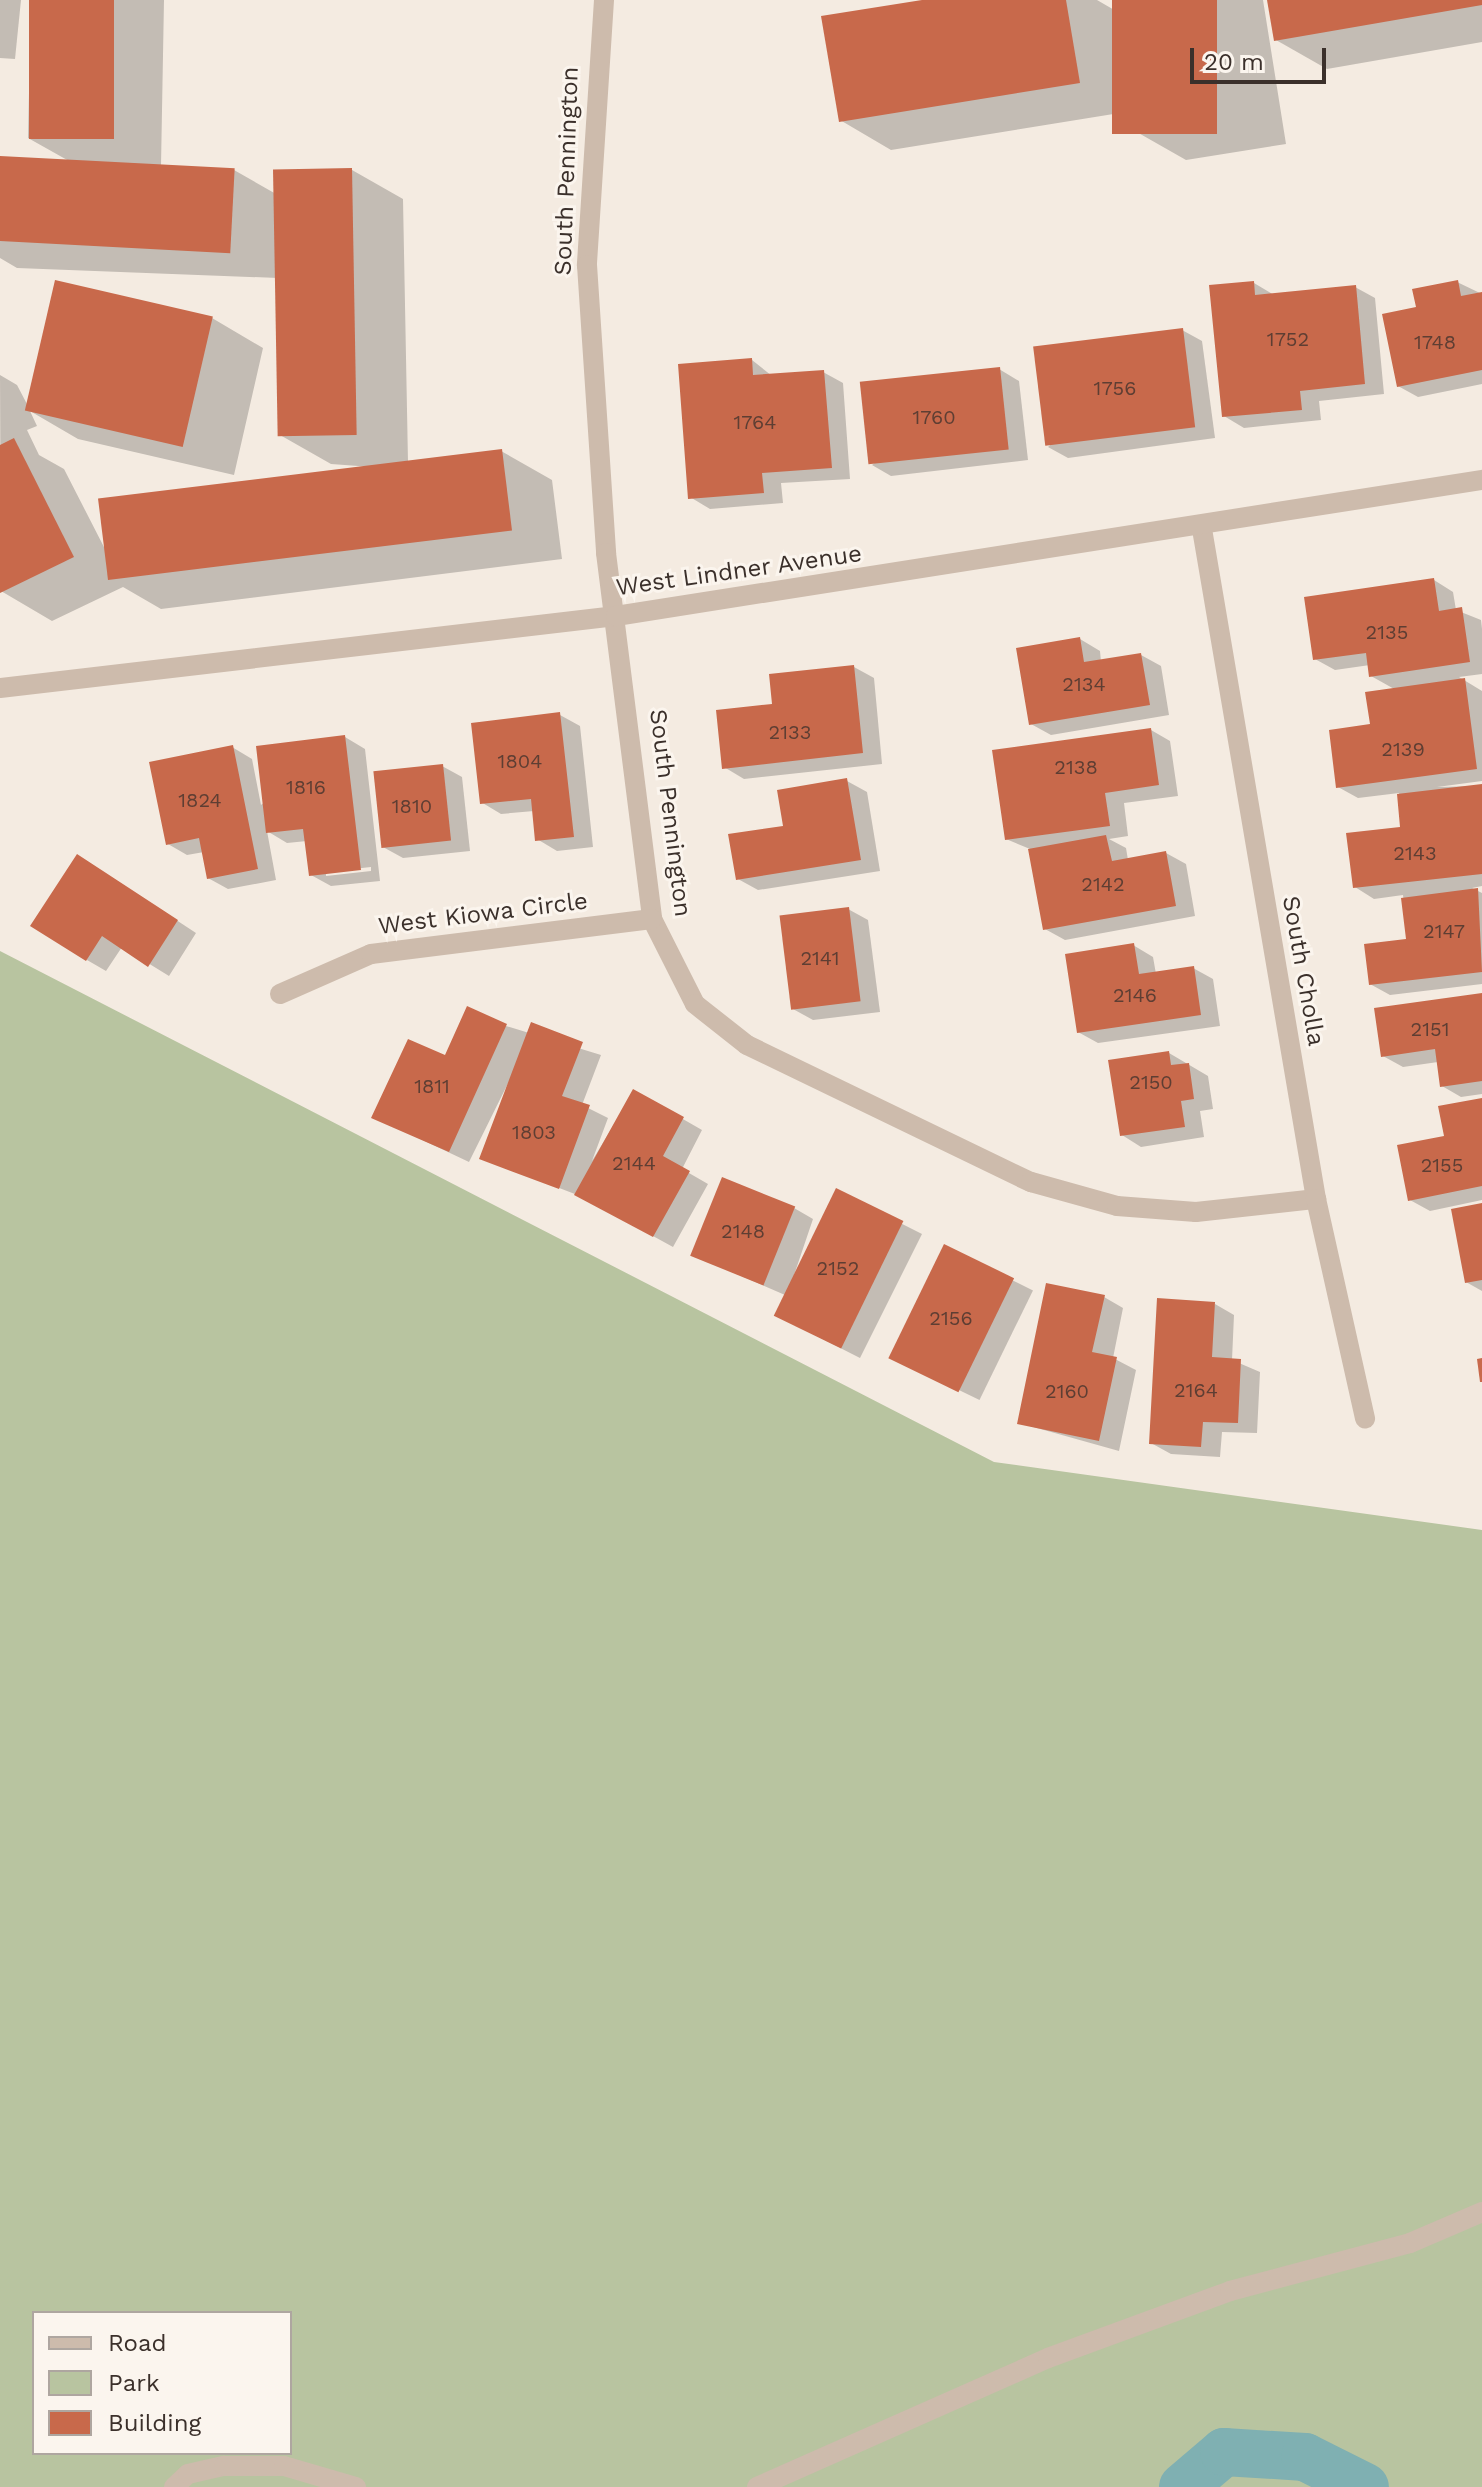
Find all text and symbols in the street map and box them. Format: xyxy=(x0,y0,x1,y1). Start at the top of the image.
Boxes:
scale bar xyxy=(1194,32,1330,82)
text: 20 m xyxy=(1204,48,1264,76)
street label: South Pennington xyxy=(549,66,585,276)
house number: 1752 xyxy=(1267,327,1309,351)
house number: 1748 xyxy=(1414,330,1456,354)
house number: 1756 xyxy=(1094,376,1136,400)
house number: 1760 xyxy=(912,405,956,429)
house number: 1764 xyxy=(734,410,776,434)
street label: West Lindner Avenue xyxy=(614,539,864,603)
house number: 2135 xyxy=(1366,620,1408,644)
house number: 2134 xyxy=(1062,672,1106,696)
street label: South Pennington xyxy=(643,708,697,918)
house number: 2133 xyxy=(769,720,811,744)
house number: 2139 xyxy=(1381,737,1425,761)
house number: 1804 xyxy=(498,749,542,773)
house number: 2138 xyxy=(1054,755,1098,779)
house number: 1816 xyxy=(286,775,326,799)
house number: 1824 xyxy=(178,788,222,812)
house number: 1810 xyxy=(392,794,432,818)
house number: 2143 xyxy=(1393,841,1437,865)
house number: 2142 xyxy=(1081,872,1125,896)
street label: West Kiowa Circle xyxy=(376,887,590,941)
street label: South Cholla xyxy=(1276,894,1330,1048)
house number: 2147 xyxy=(1423,919,1465,943)
house number: 2141 xyxy=(800,946,840,970)
house number: 2146 xyxy=(1113,983,1157,1007)
house number: 2151 xyxy=(1411,1017,1449,1041)
house number: 2150 xyxy=(1129,1070,1173,1094)
house number: 1811 xyxy=(414,1074,450,1098)
house number: 1803 xyxy=(512,1120,556,1144)
house number: 2144 xyxy=(612,1151,656,1175)
house number: 2155 xyxy=(1421,1153,1463,1177)
house number: 2148 xyxy=(721,1219,765,1243)
house number: 2152 xyxy=(817,1256,859,1280)
house number: 2156 xyxy=(929,1306,973,1330)
house number: 2164 xyxy=(1174,1378,1218,1402)
house number: 2160 xyxy=(1045,1379,1089,1403)
legend xyxy=(32,2311,292,2455)
text: Road xyxy=(108,2329,167,2357)
text: Park xyxy=(108,2369,160,2397)
text: Building xyxy=(108,2409,201,2437)

